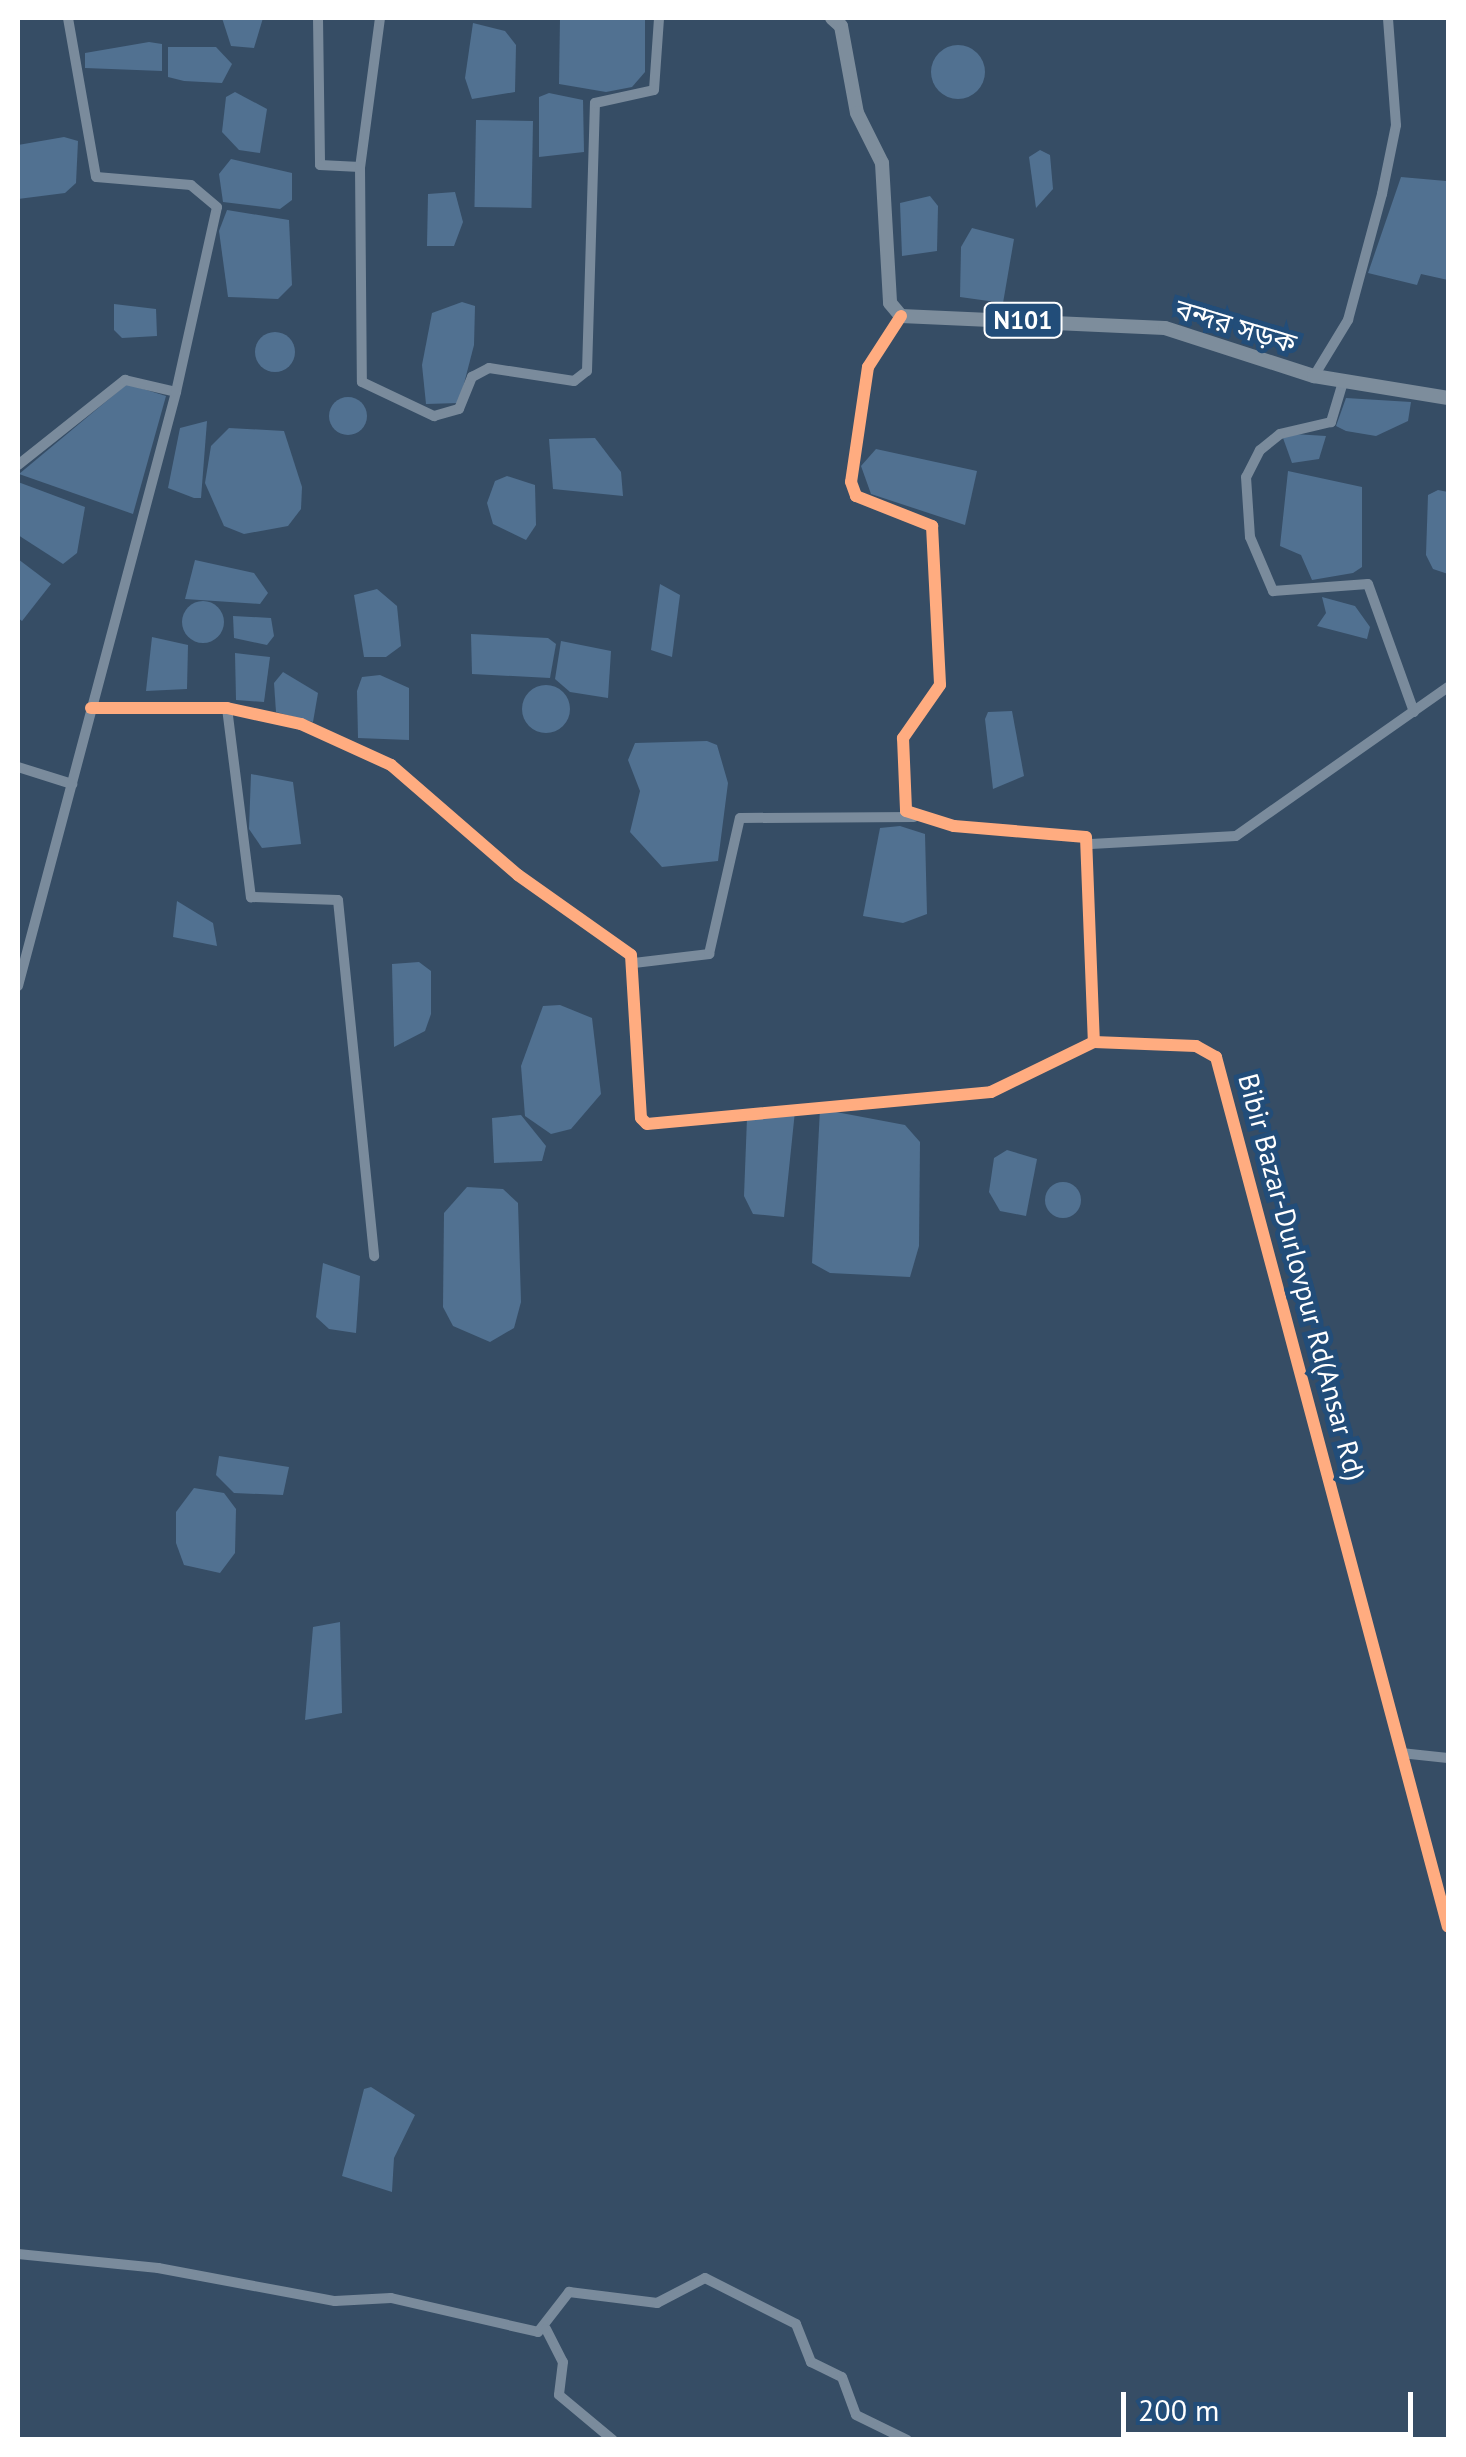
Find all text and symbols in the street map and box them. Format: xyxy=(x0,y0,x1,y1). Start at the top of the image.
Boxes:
street label: বন্দর সড়ক xyxy=(1171,292,1301,360)
road number: N101 xyxy=(983,300,1063,340)
street label: Bibir Bazar-Durlovpur Rd(Ansar Rd) xyxy=(1231,1070,1373,1484)
scale bar xyxy=(1126,2372,1418,2434)
text: 200 m xyxy=(1138,2390,1219,2429)

